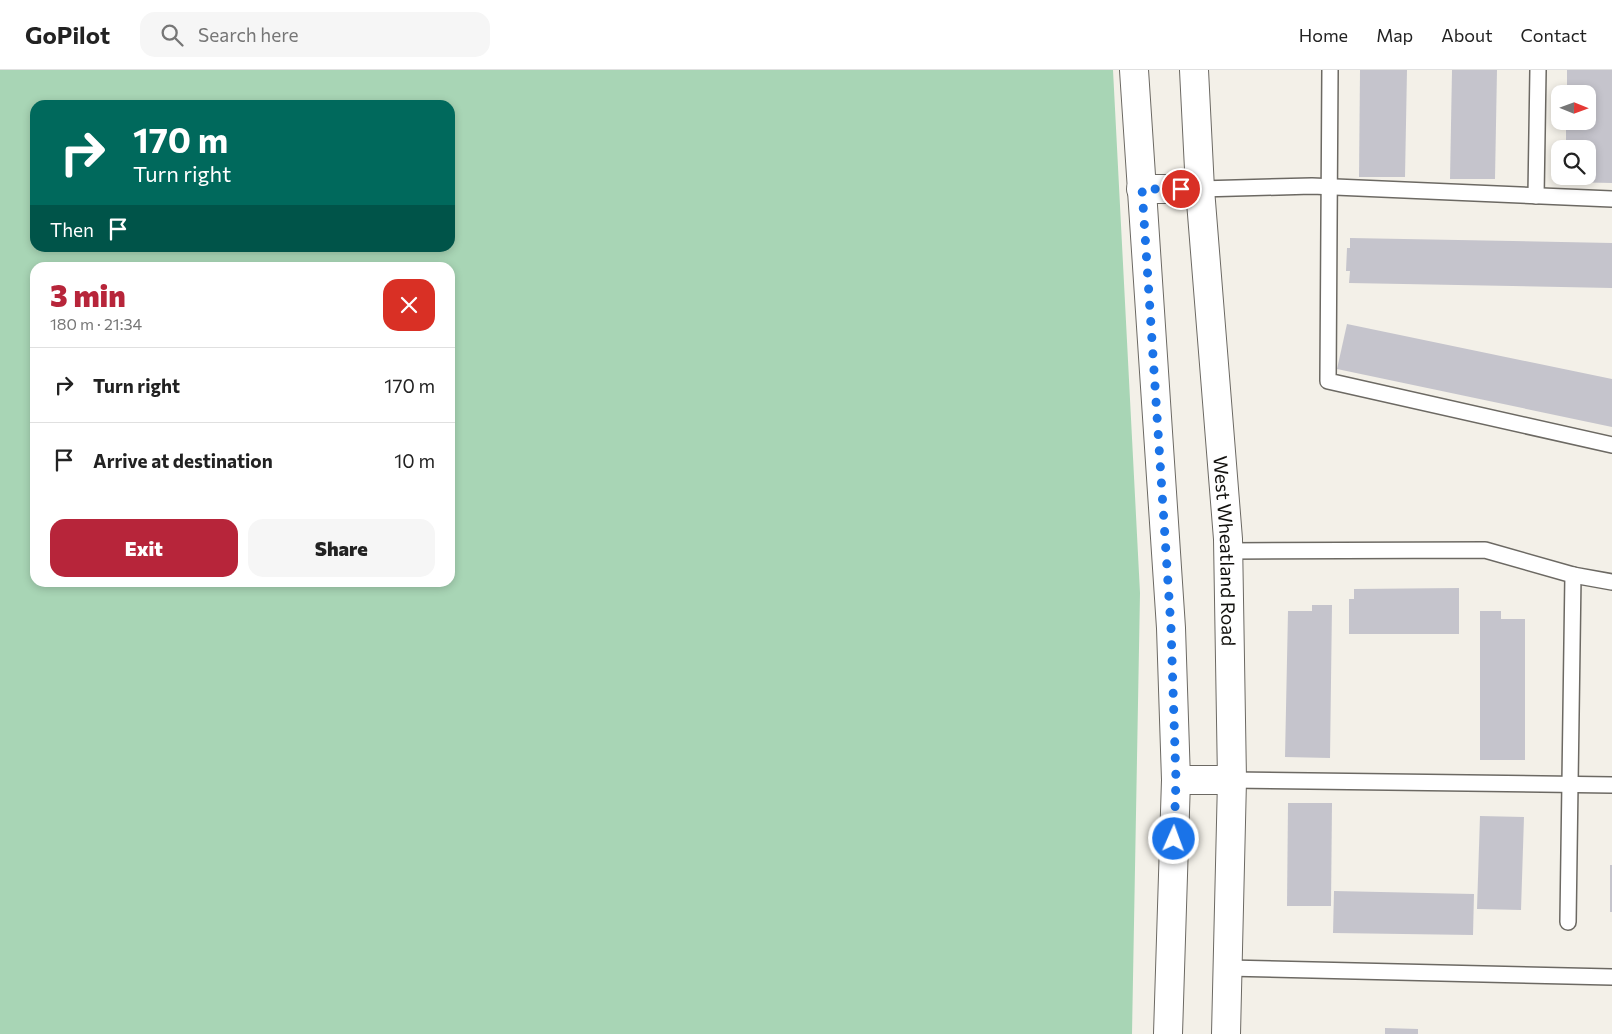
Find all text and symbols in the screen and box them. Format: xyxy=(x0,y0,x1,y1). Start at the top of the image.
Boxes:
search box xyxy=(140,12,490,57)
text: GoPilot xyxy=(25,20,110,49)
icon: search xyxy=(158,21,186,49)
text: Search here xyxy=(198,23,299,46)
text: Home xyxy=(1299,24,1348,46)
text: Map xyxy=(1376,24,1413,46)
text: About xyxy=(1441,24,1493,46)
text: Contact xyxy=(1521,24,1587,46)
north arrow xyxy=(1551,85,1596,130)
map controls xyxy=(1551,85,1596,185)
text: 170 m xyxy=(133,117,228,160)
icon: right xyxy=(50,120,115,185)
button: search xyxy=(1551,140,1596,185)
text: Turn right xyxy=(133,160,231,187)
pin xyxy=(1160,168,1202,210)
icon: arrive xyxy=(1167,175,1195,203)
icon: arrive xyxy=(104,215,132,243)
text: Then xyxy=(50,218,94,241)
text: 3 min xyxy=(50,276,126,313)
button: close xyxy=(383,279,435,331)
text: 180 m · 21:34 xyxy=(50,314,142,333)
icon: right xyxy=(50,371,78,399)
text: Turn right xyxy=(93,374,180,397)
text: 170 m xyxy=(384,374,435,397)
icon: arrive xyxy=(50,446,78,474)
text: Arrive at destination xyxy=(93,449,273,472)
text: 10 m xyxy=(394,449,435,472)
street label: West Wheatland Road xyxy=(1210,455,1241,646)
button: Exit xyxy=(50,519,238,577)
button: Share xyxy=(248,519,435,577)
position arrow xyxy=(1147,812,1199,864)

